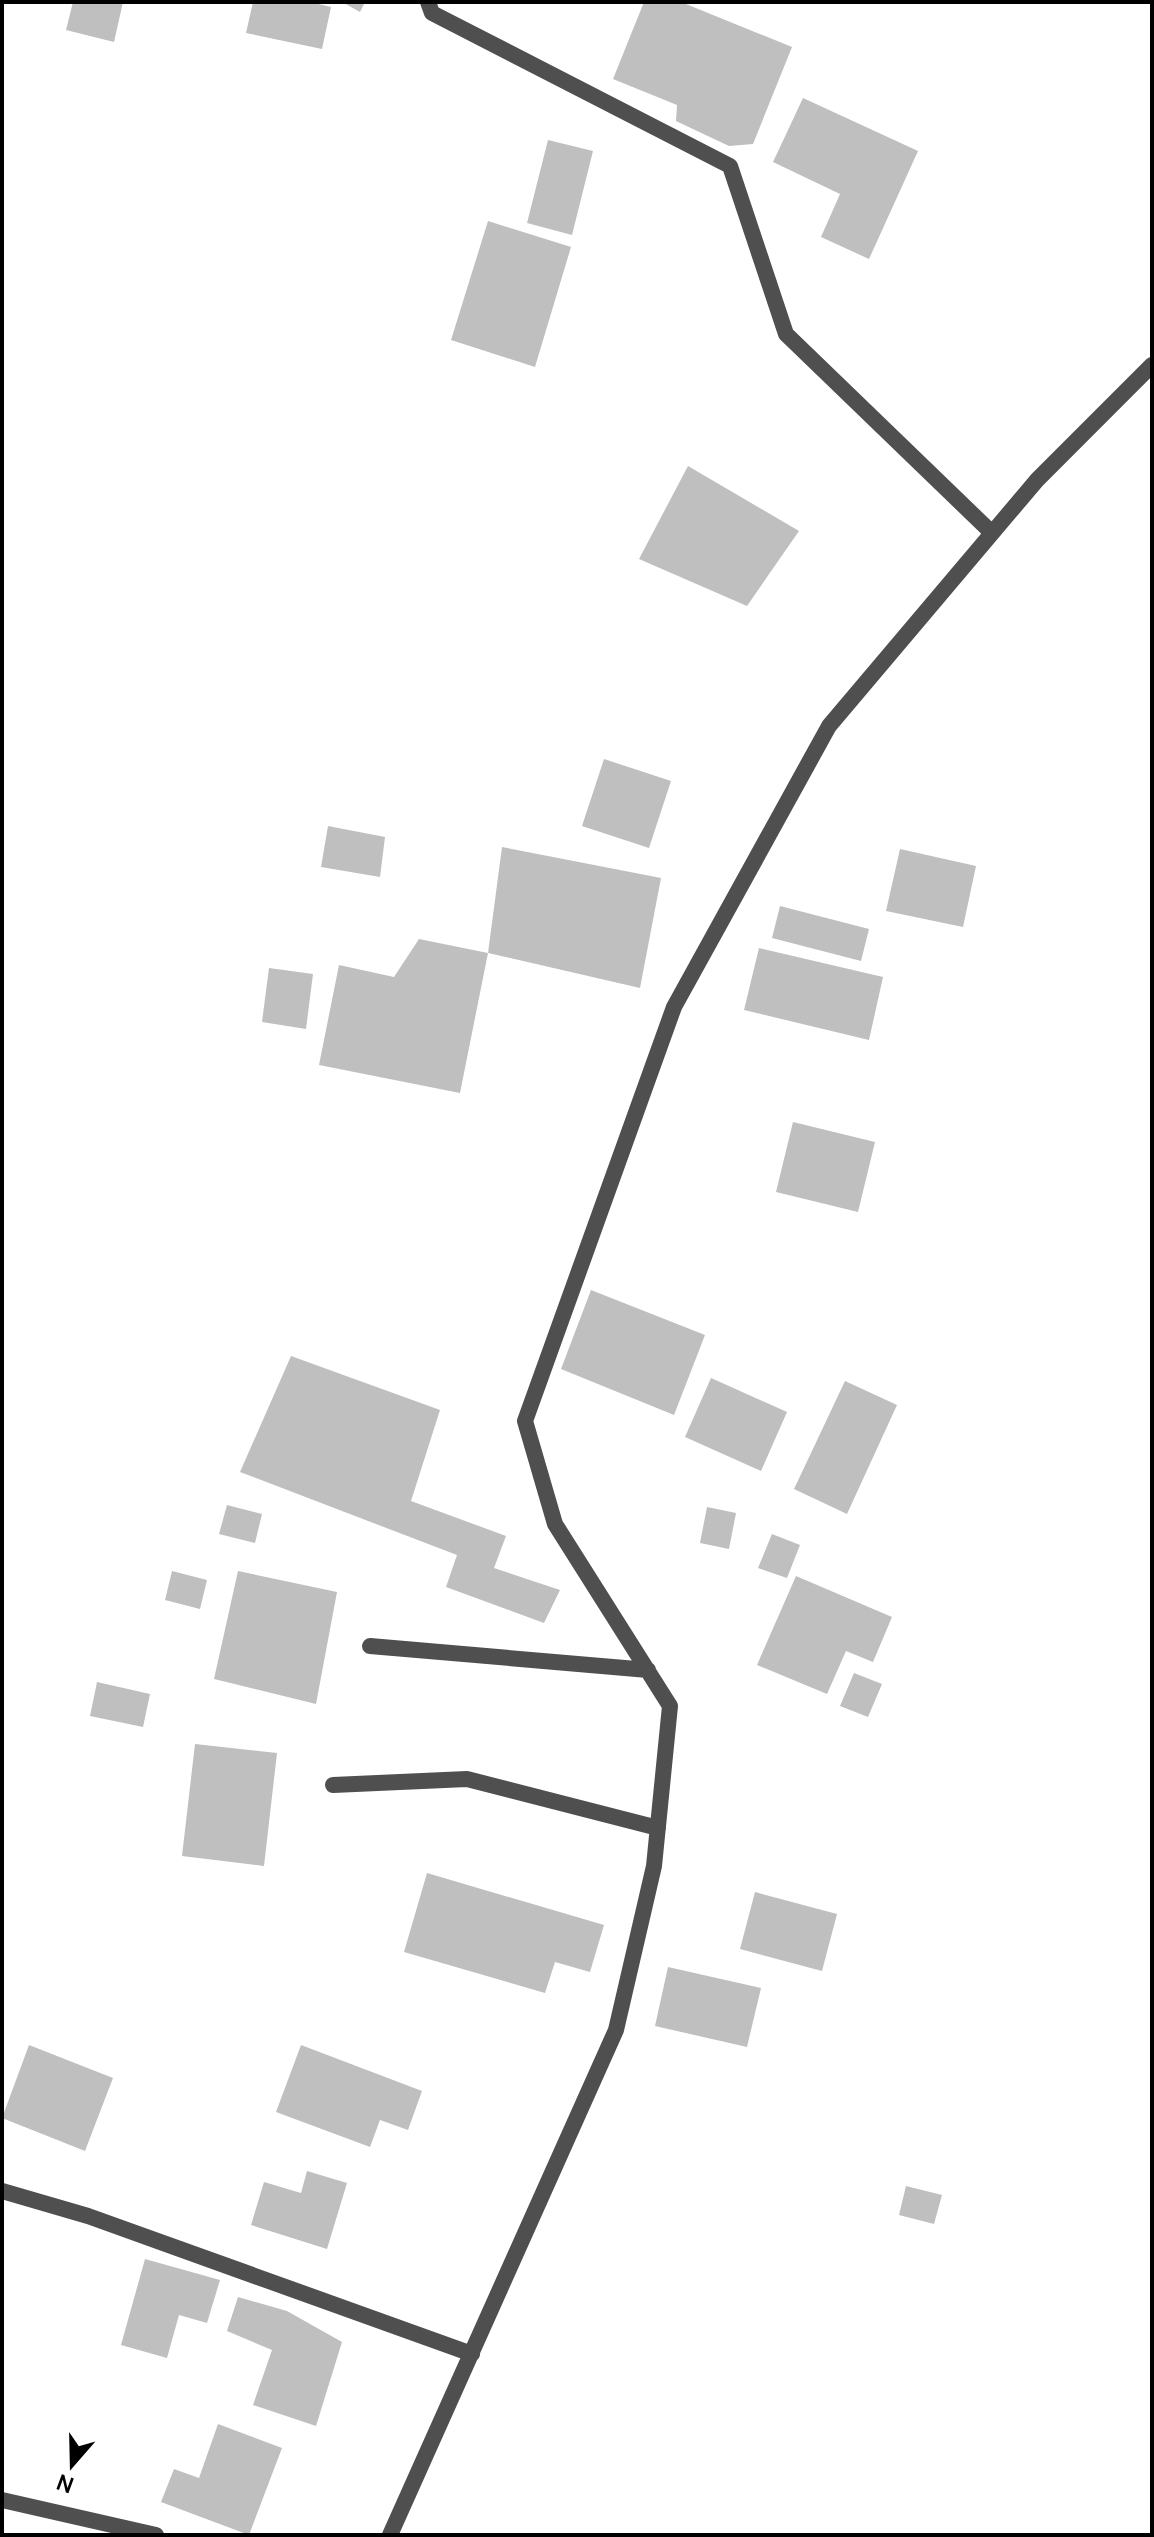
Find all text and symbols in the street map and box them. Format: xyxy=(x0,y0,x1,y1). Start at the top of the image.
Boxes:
north arrow xyxy=(32,2425,112,2505)
text: N xyxy=(53,2467,78,2501)

